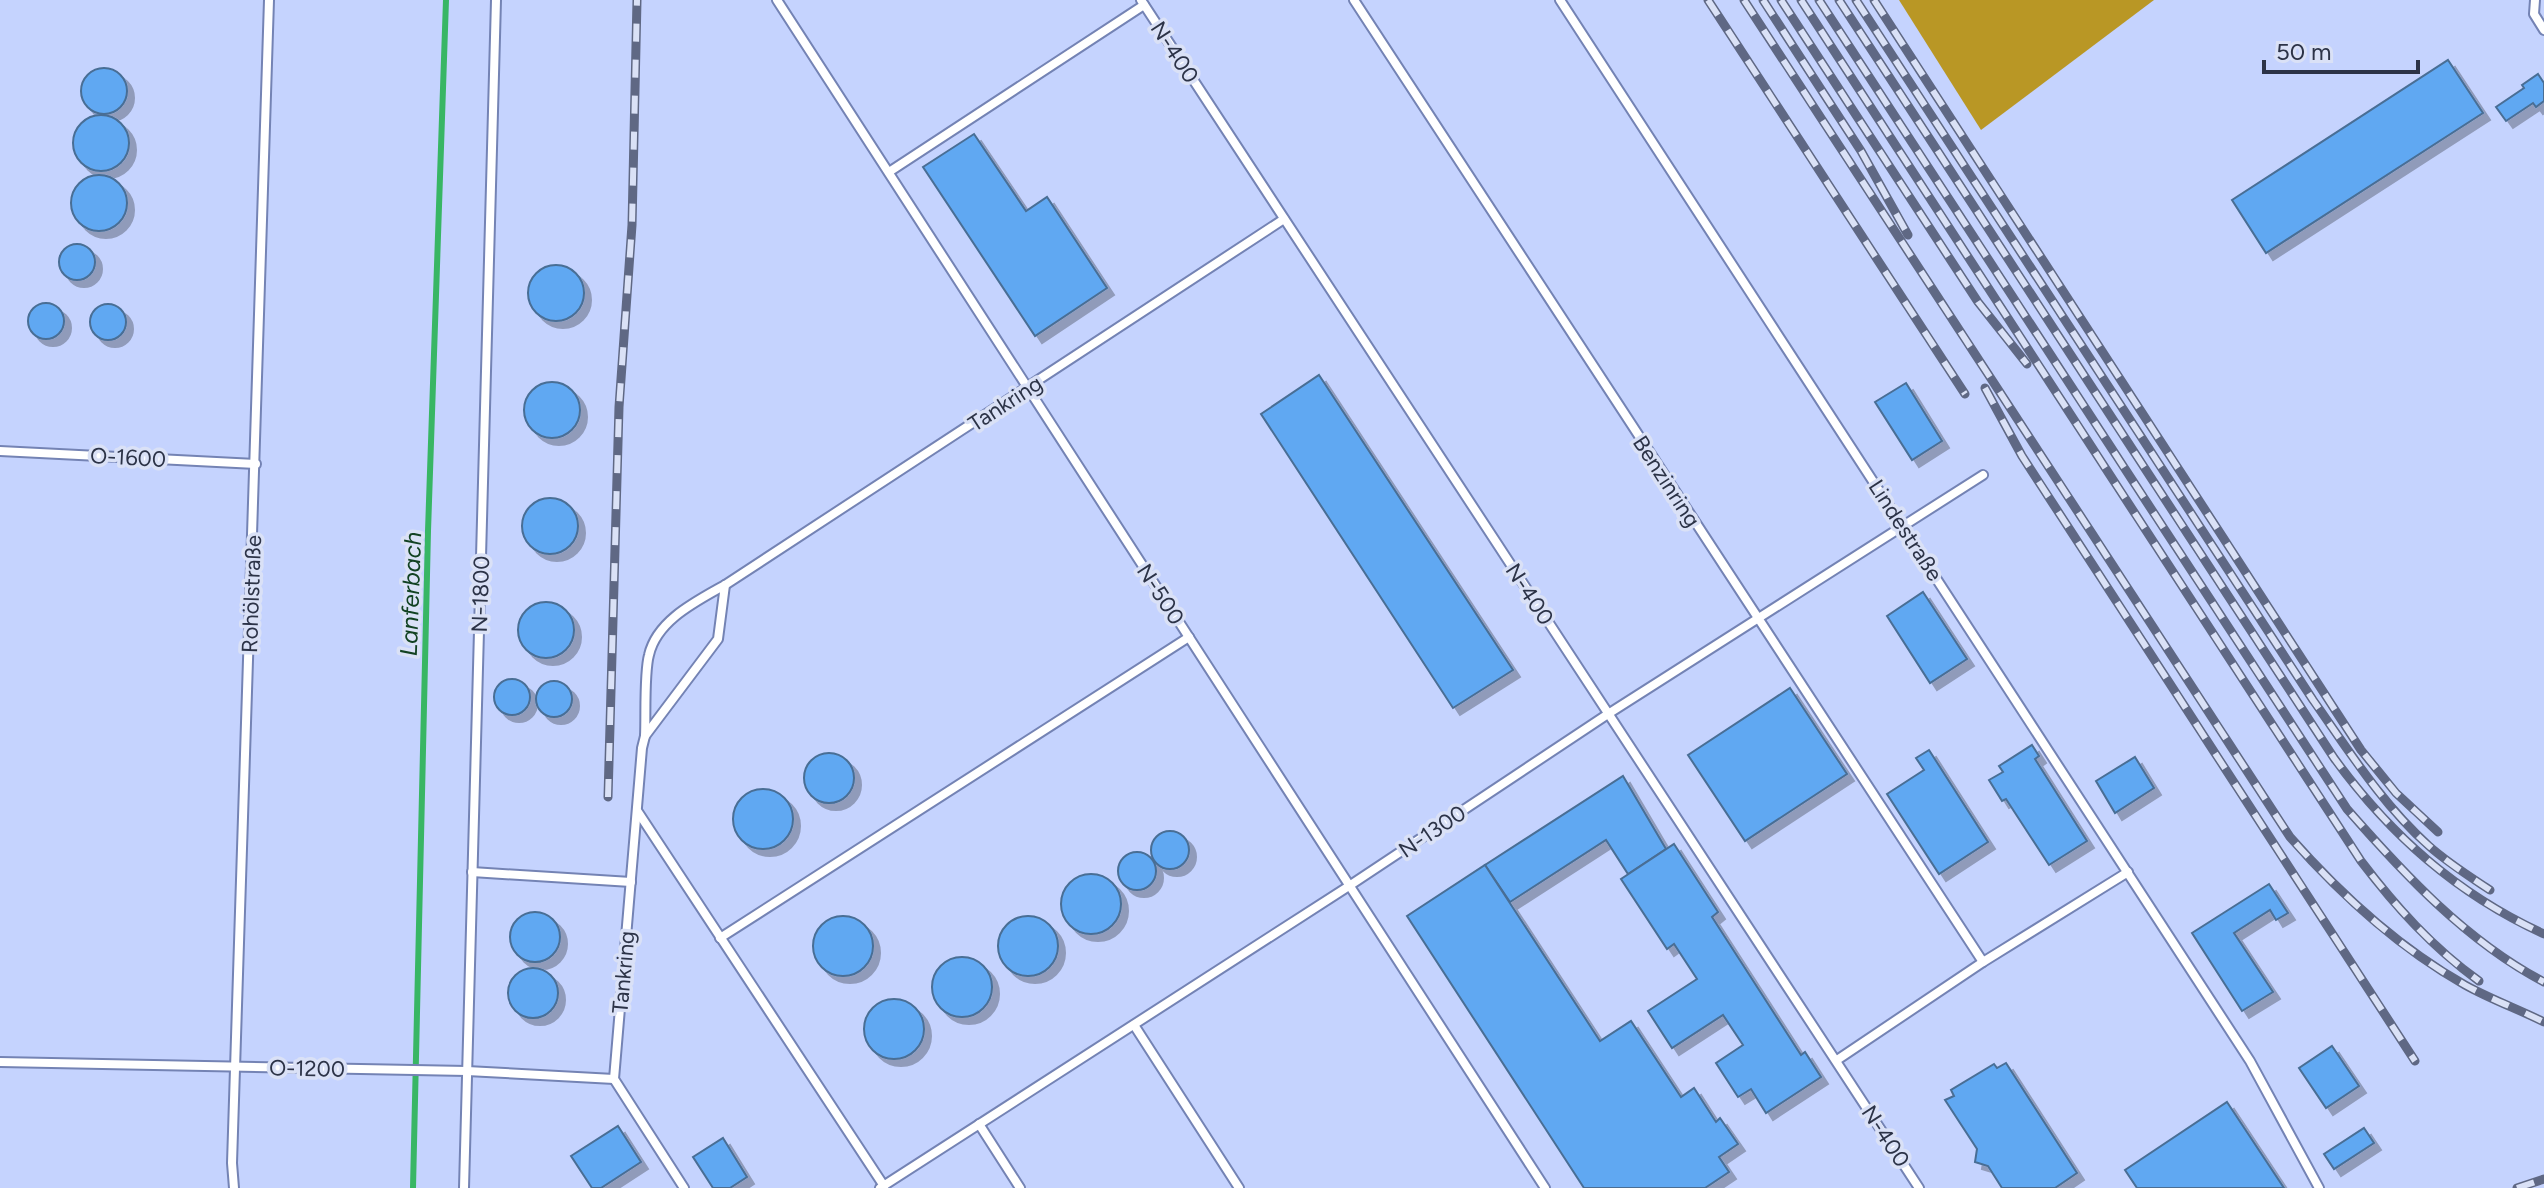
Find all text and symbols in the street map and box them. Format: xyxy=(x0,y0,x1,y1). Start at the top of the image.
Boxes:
street label: N-400 xyxy=(1145,16,1204,88)
scale bar xyxy=(2264,24,2418,74)
text: 50 m xyxy=(2276,37,2332,66)
street label: Tankring xyxy=(963,370,1047,437)
street label: Benzinring xyxy=(1627,430,1706,532)
street label: O-1600 xyxy=(89,442,167,473)
street label: Lindestraße xyxy=(1863,475,1948,586)
water label: Lanferbach xyxy=(394,531,427,657)
street label: Rohölstraße xyxy=(236,535,267,653)
street label: N-1800 xyxy=(466,555,495,633)
street label: N-400 xyxy=(1500,558,1559,630)
street label: N-500 xyxy=(1131,559,1190,630)
street label: N-1300 xyxy=(1393,799,1471,864)
street label: Tankring xyxy=(606,930,641,1014)
street label: O-1200 xyxy=(269,1054,345,1083)
street label: N-400 xyxy=(1856,1100,1915,1172)

